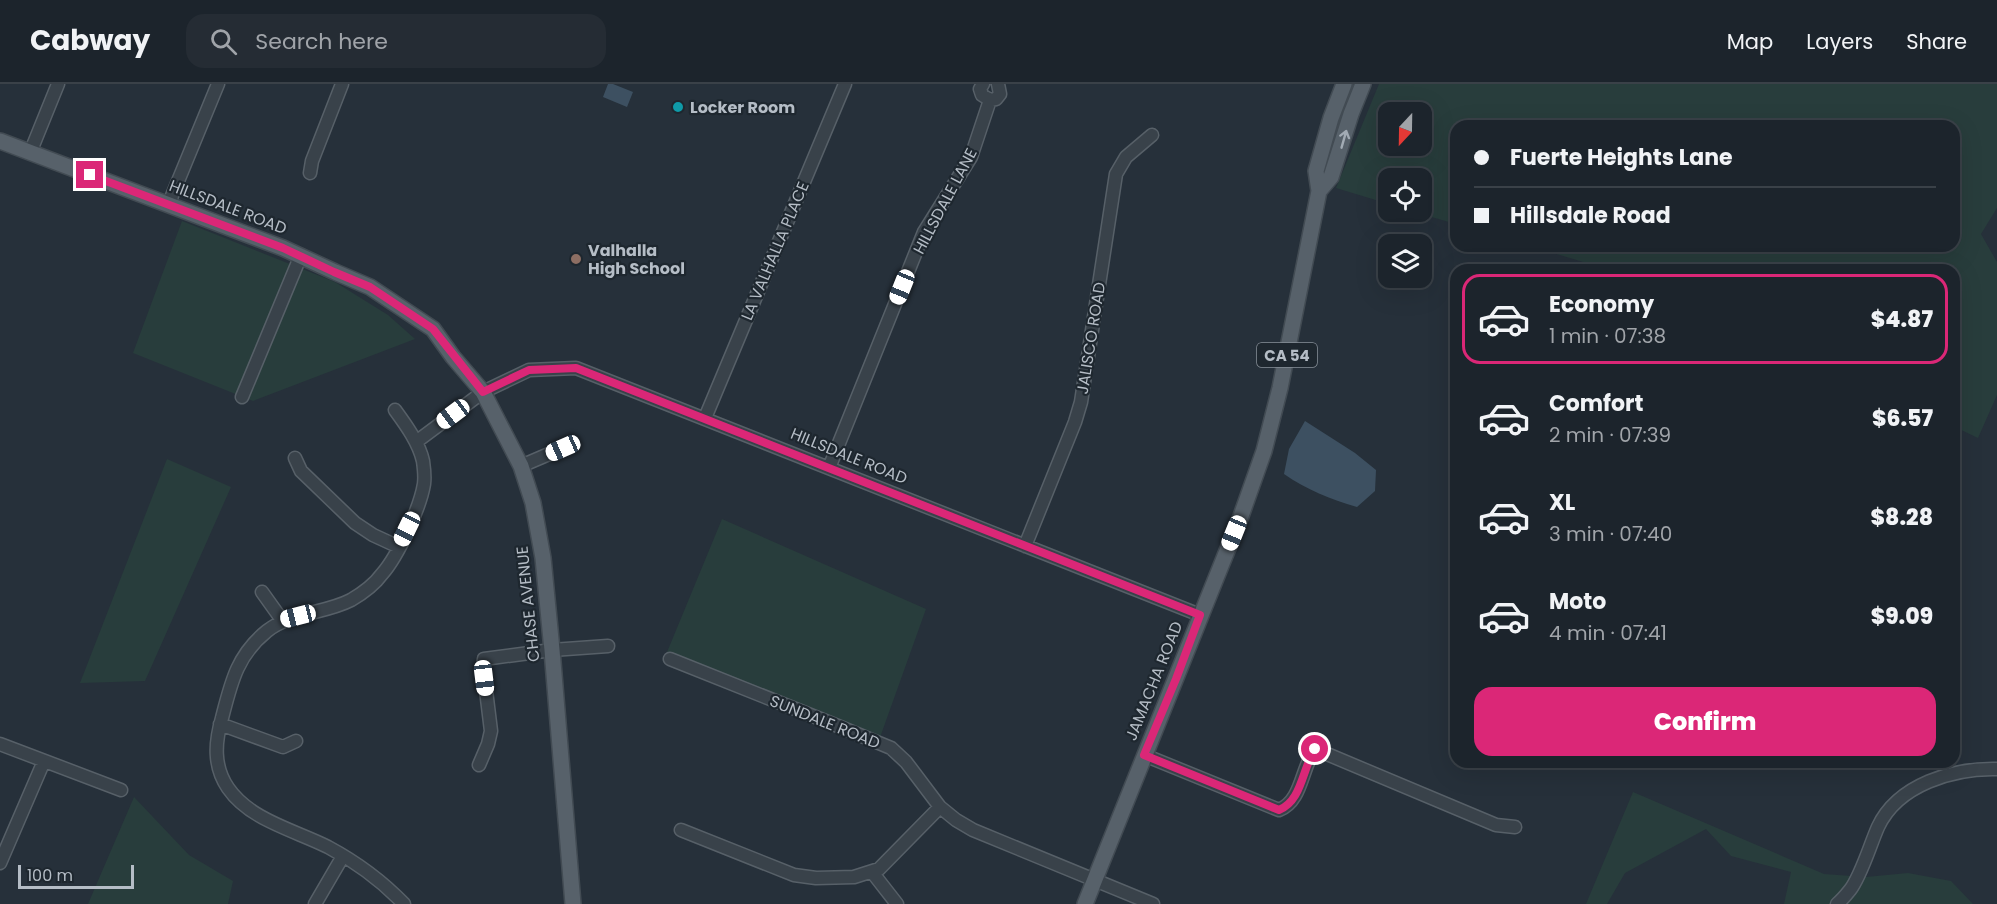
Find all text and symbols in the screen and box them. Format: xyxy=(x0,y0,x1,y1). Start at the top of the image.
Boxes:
search box xyxy=(186,14,606,68)
text: Cabway xyxy=(30,21,150,60)
icon: search xyxy=(207,25,240,58)
text: Search here xyxy=(255,26,388,57)
text: Map xyxy=(1727,27,1773,56)
text: Layers xyxy=(1806,27,1873,56)
text: Share xyxy=(1906,27,1967,56)
place label: Locker Room xyxy=(690,96,795,119)
marker: Locker Room xyxy=(671,100,685,114)
north arrow xyxy=(1378,102,1432,156)
map controls xyxy=(1378,102,1432,288)
one-way arrow xyxy=(1339,130,1350,149)
text: Fuerte Heights Lane xyxy=(1510,142,1733,173)
street label: HILLSDALE LANE xyxy=(907,144,983,258)
route end xyxy=(76,161,103,188)
button: locate xyxy=(1378,168,1432,222)
street label: HILLSDALE ROAD xyxy=(166,174,290,240)
street label: LA VALHALLA PLACE xyxy=(735,178,815,324)
text: Hillsdale Road xyxy=(1510,200,1671,231)
button: layers xyxy=(1378,234,1432,288)
place label: Valhalla High School xyxy=(588,239,685,280)
marker: Valhalla High School xyxy=(569,252,583,266)
car xyxy=(887,267,917,307)
street label: JALISCO ROAD xyxy=(1071,280,1111,396)
text: Economy xyxy=(1549,289,1654,320)
icon: car xyxy=(1477,292,1531,346)
text: $4.87 xyxy=(1871,304,1933,335)
text: 1 min · 07:38 xyxy=(1549,322,1666,350)
road number: CA 54 xyxy=(1257,343,1317,367)
text: Comfort xyxy=(1549,388,1643,419)
icon: car xyxy=(1477,391,1531,445)
car xyxy=(433,396,473,432)
text: $6.57 xyxy=(1872,403,1933,434)
text: 2 min · 07:39 xyxy=(1549,421,1671,449)
street label: HILLSDALE ROAD xyxy=(787,422,911,490)
car xyxy=(543,432,583,464)
text: XL xyxy=(1549,487,1575,518)
icon: car xyxy=(1477,490,1531,544)
text: $8.28 xyxy=(1871,502,1933,533)
car xyxy=(391,509,423,549)
car xyxy=(1219,513,1249,553)
text: 3 min · 07:40 xyxy=(1549,520,1672,548)
street label: CHASE AVENUE xyxy=(510,545,546,663)
text: Moto xyxy=(1549,586,1606,617)
icon: car xyxy=(1477,589,1531,643)
text: $9.09 xyxy=(1871,601,1933,632)
car xyxy=(278,603,318,629)
street label: JAMACHA ROAD xyxy=(1120,618,1188,744)
text: 4 min · 07:41 xyxy=(1549,619,1667,647)
car xyxy=(473,659,495,697)
button: Confirm xyxy=(1474,687,1936,756)
street label: SUNDALE ROAD xyxy=(766,689,884,755)
route start xyxy=(1301,735,1328,762)
scale bar xyxy=(18,862,134,890)
text: 100 m xyxy=(27,864,73,887)

